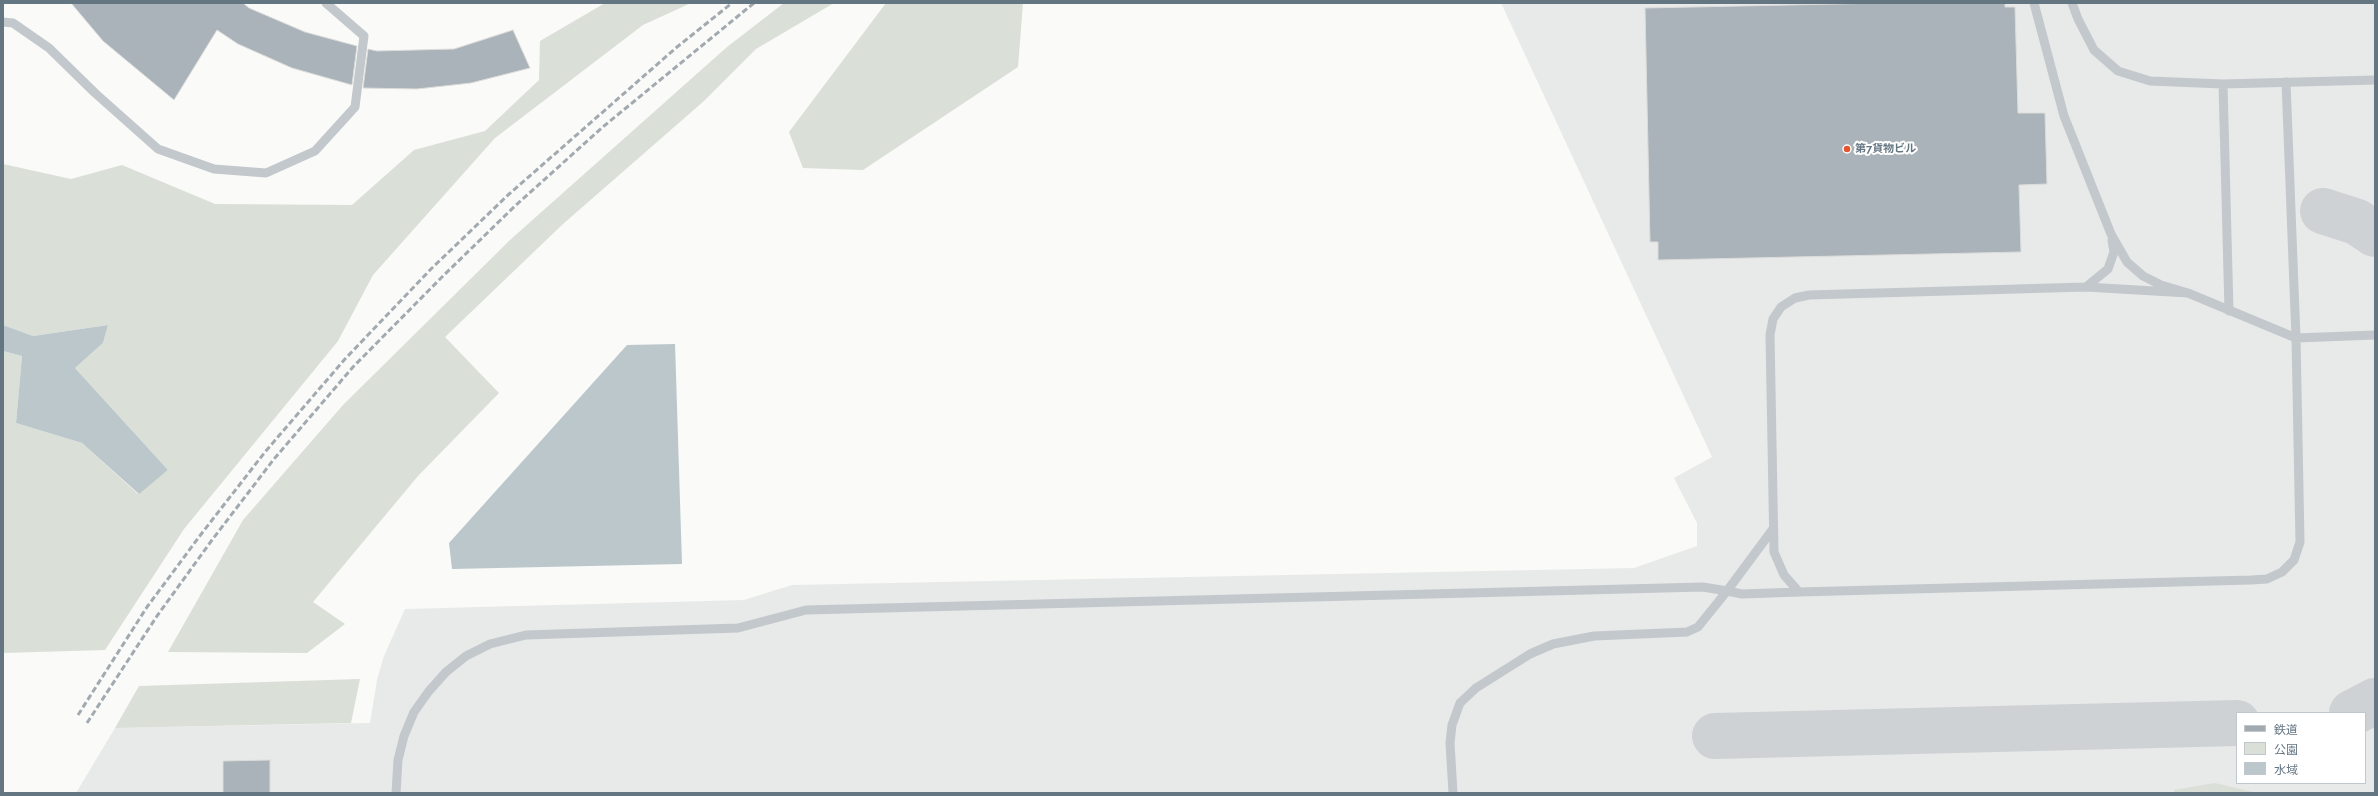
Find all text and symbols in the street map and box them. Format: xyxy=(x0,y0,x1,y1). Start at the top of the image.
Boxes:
place label: 第7貨物ビル xyxy=(1855,142,1916,156)
marker: 第7貨物ビル xyxy=(1842,144,1852,154)
legend xyxy=(2236,712,2366,784)
text: 鉄道 xyxy=(2274,723,2298,737)
text: 公園 xyxy=(2274,743,2298,757)
text: 水域 xyxy=(2274,763,2298,777)

